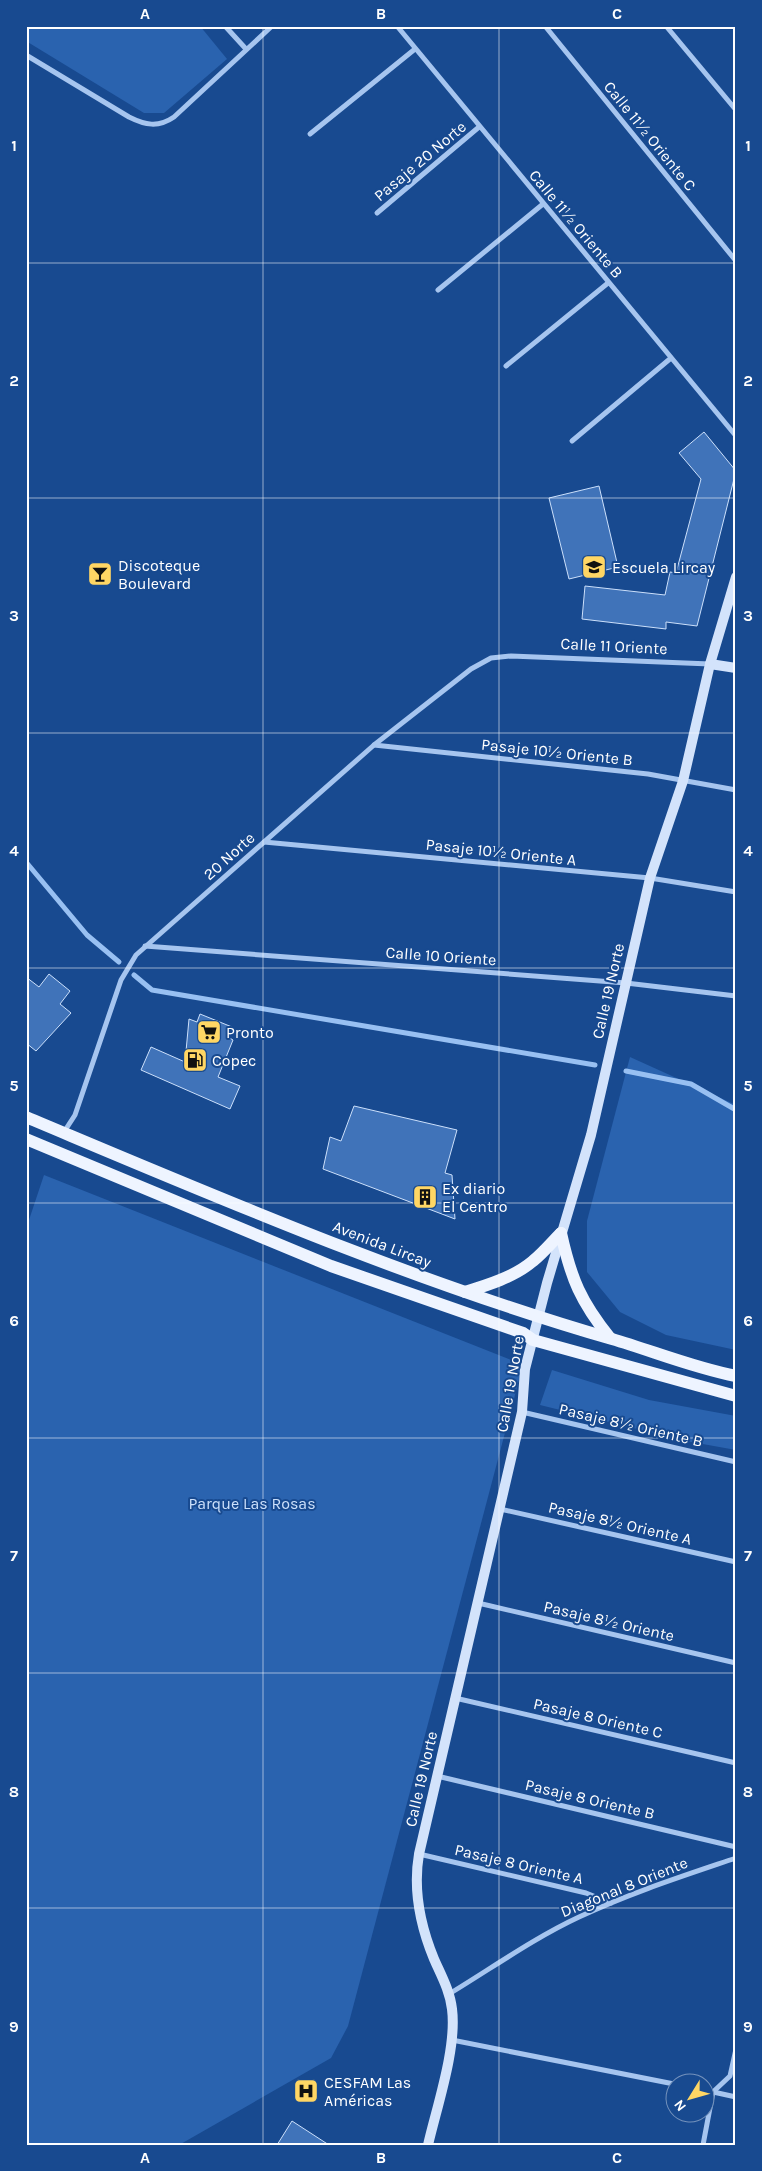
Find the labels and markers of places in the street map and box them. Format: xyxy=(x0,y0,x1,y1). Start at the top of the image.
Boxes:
school or university icon: Escuela Lircay xyxy=(581,554,607,580)
place label: Discoteque Boulevard xyxy=(118,556,200,593)
place label: Escuela Lircay xyxy=(612,558,716,577)
bar icon: Discoteque Boulevard xyxy=(87,561,113,587)
supermarket icon: Pronto xyxy=(196,1019,222,1045)
place label: Pronto xyxy=(226,1023,274,1042)
fuel station icon: Copec xyxy=(182,1047,208,1073)
place label: Copec xyxy=(212,1051,256,1070)
place label: Ex diario El Centro xyxy=(442,1179,508,1216)
building icon: Ex diario El Centro xyxy=(412,1184,438,1210)
place label: CESFAM Las Américas xyxy=(324,2073,411,2110)
hospital icon: CESFAM Las Américas xyxy=(293,2078,319,2104)

